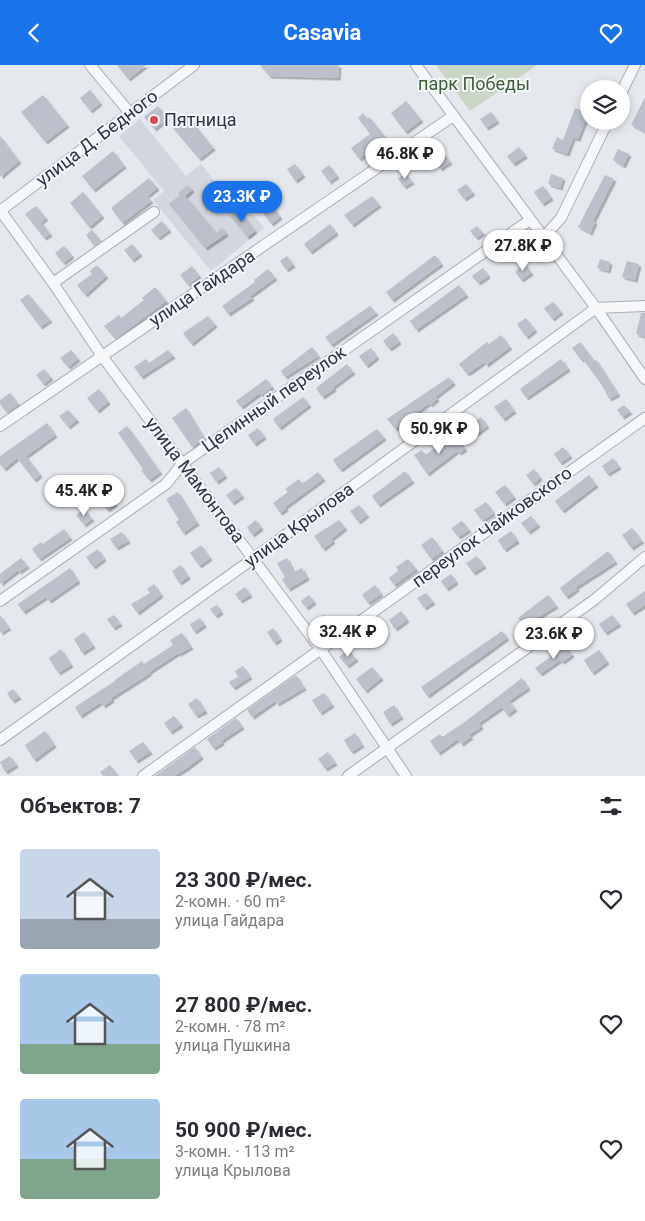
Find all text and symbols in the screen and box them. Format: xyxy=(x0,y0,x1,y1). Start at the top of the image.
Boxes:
icon: back xyxy=(20,19,48,47)
icon: heart xyxy=(597,19,625,47)
text: Casavia xyxy=(284,20,361,45)
park label: парк Победы xyxy=(418,73,530,94)
map controls xyxy=(580,80,630,130)
button: layers xyxy=(580,80,630,130)
street label: улица Д. Бедного xyxy=(32,85,162,190)
place label: Пятница xyxy=(164,109,237,130)
marker: Пятница xyxy=(148,114,160,126)
pin: 46.8K ₽ xyxy=(359,137,451,180)
text: 46.8K ₽ xyxy=(376,144,434,163)
pin: 23.3K ₽ xyxy=(196,181,288,223)
text: 23.3K ₽ xyxy=(213,187,271,206)
pin: 27.8K ₽ xyxy=(477,229,569,272)
text: 27.8K ₽ xyxy=(494,236,552,255)
street label: улица Гайдара xyxy=(145,245,258,331)
street label: Целинный переулок xyxy=(198,341,350,456)
street label: улица Мамонтова xyxy=(141,413,250,547)
pin: 50.9K ₽ xyxy=(393,413,485,455)
text: 50.9K ₽ xyxy=(410,419,468,438)
street label: переулок Чайковского xyxy=(408,462,576,592)
pin: 45.4K ₽ xyxy=(38,475,130,517)
street label: улица Крылова xyxy=(240,478,357,571)
text: 45.4K ₽ xyxy=(55,481,113,500)
pin: 32.4K ₽ xyxy=(302,615,394,658)
pin: 23.6K ₽ xyxy=(508,617,600,660)
text: 32.4K ₽ xyxy=(319,622,377,641)
text: 23.6K ₽ xyxy=(525,624,583,643)
icon: filters xyxy=(597,792,625,820)
text: Объектов: 7 xyxy=(20,794,141,818)
text: 23 300 ₽/мес. xyxy=(175,868,313,892)
icon: home xyxy=(60,869,120,929)
icon: heart xyxy=(597,885,625,913)
text: 2-комн. · 60 m² xyxy=(175,892,285,911)
text: улица Гайдара xyxy=(175,911,284,930)
text: 27 800 ₽/мес. xyxy=(175,993,313,1017)
icon: home xyxy=(60,994,120,1054)
icon: heart xyxy=(597,1010,625,1038)
text: 2-комн. · 78 m² xyxy=(175,1017,285,1036)
text: улица Пушкина xyxy=(175,1036,291,1055)
text: 50 900 ₽/мес. xyxy=(175,1118,313,1142)
icon: home xyxy=(60,1119,120,1179)
icon: heart xyxy=(597,1135,625,1163)
text: 3-комн. · 113 m² xyxy=(175,1142,294,1161)
text: улица Крылова xyxy=(175,1161,291,1180)

